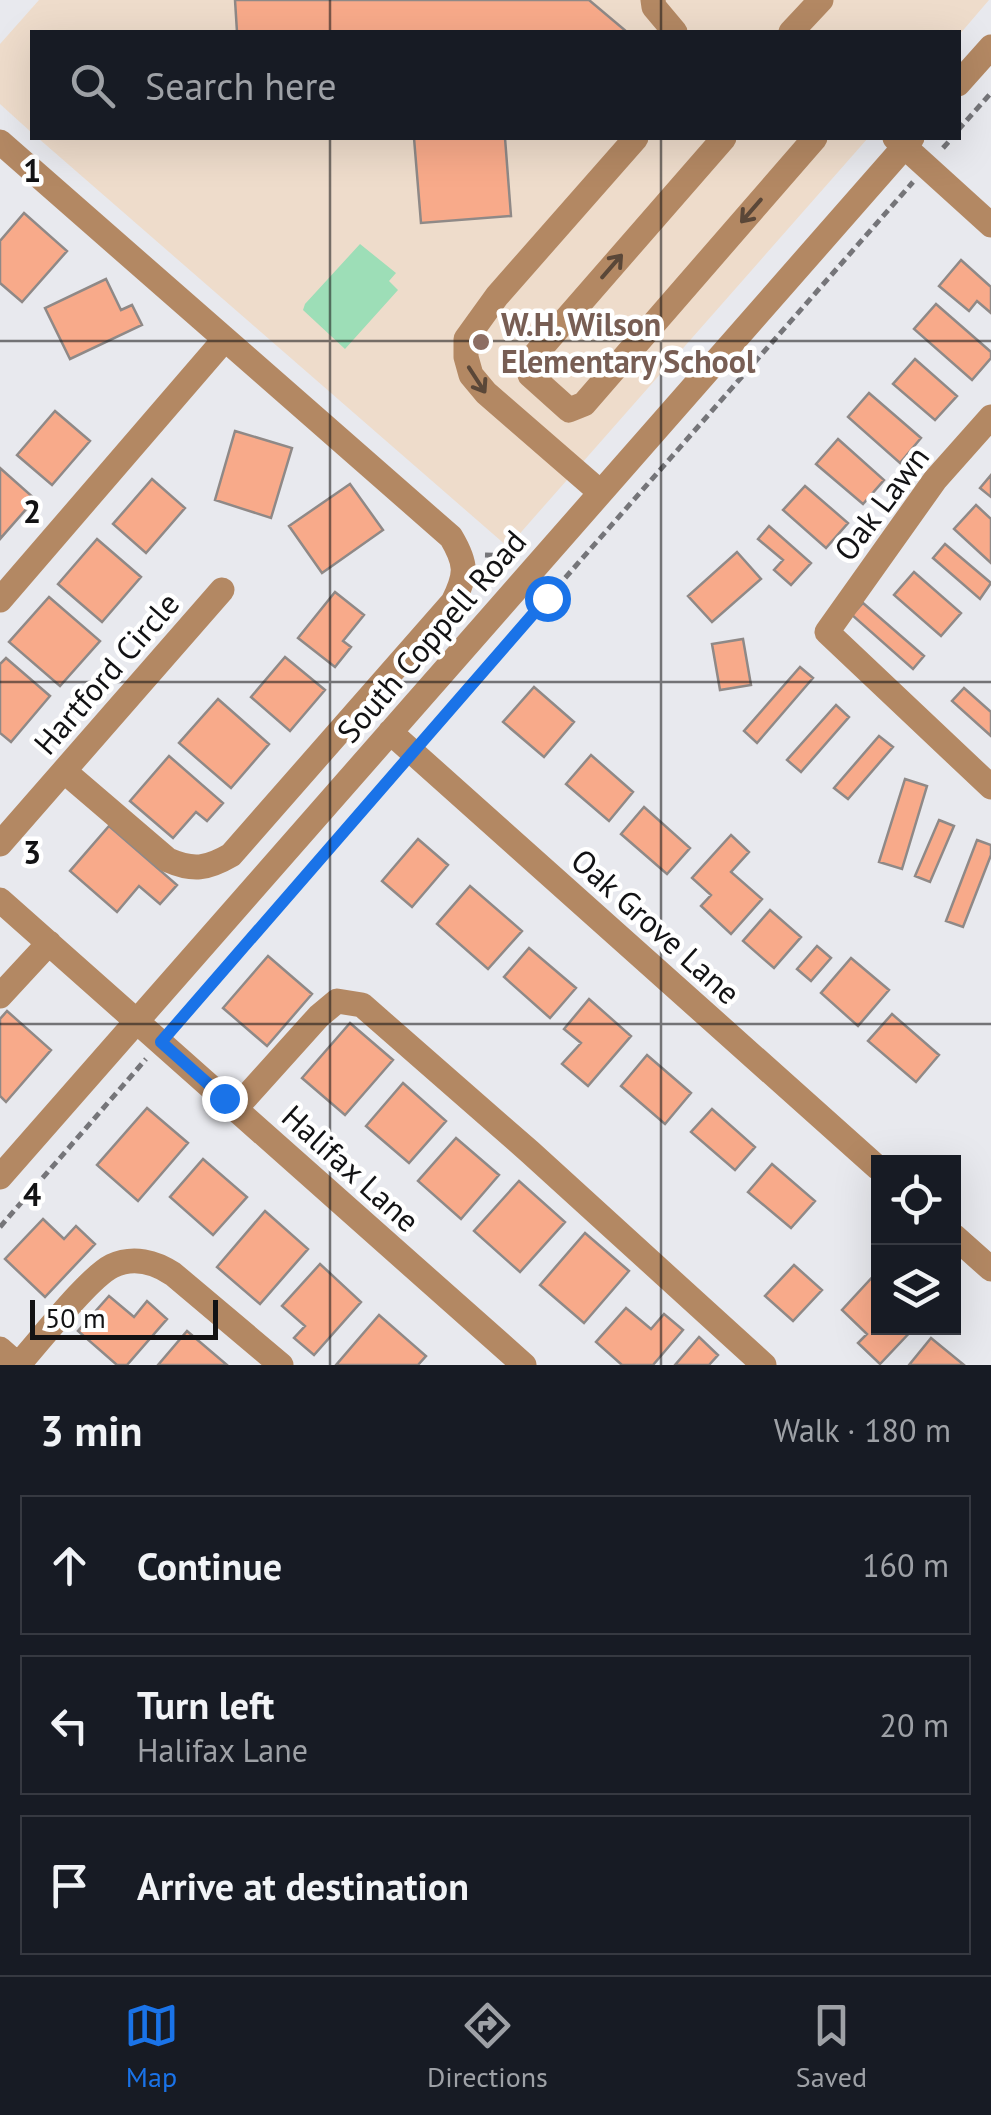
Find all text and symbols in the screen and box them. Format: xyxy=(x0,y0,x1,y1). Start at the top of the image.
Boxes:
search box xyxy=(30,30,961,140)
icon: search xyxy=(65,58,120,113)
text: Search here xyxy=(145,61,337,110)
text: 1 xyxy=(23,149,41,191)
one-way arrow xyxy=(740,198,763,223)
one-way arrow xyxy=(600,254,623,279)
place label: W.H. Wilson Elementary School xyxy=(501,303,756,382)
marker: W.H. Wilson Elementary School xyxy=(470,331,492,353)
one-way arrow xyxy=(467,365,488,393)
street label: Oak Lawn xyxy=(824,437,938,569)
text: 2 xyxy=(23,490,41,532)
street label: South Coppell Road xyxy=(327,521,535,751)
route start xyxy=(525,576,571,622)
street label: Hartford Circle xyxy=(24,583,188,763)
text: 3 xyxy=(23,831,41,873)
street label: Oak Grove Lane xyxy=(563,839,749,1013)
route end xyxy=(202,1076,248,1122)
street label: Halifax Lane xyxy=(273,1095,429,1241)
map controls xyxy=(871,1155,961,1335)
button: locate xyxy=(871,1155,961,1245)
text: 4 xyxy=(23,1173,41,1215)
button: layers xyxy=(871,1245,961,1335)
scale bar xyxy=(30,1295,218,1340)
text: 50 m xyxy=(45,1299,106,1336)
text: 3 min xyxy=(40,1403,142,1458)
text: Walk · 180 m xyxy=(774,1409,951,1451)
icon: ahead xyxy=(42,1538,97,1593)
text: Continue xyxy=(137,1541,282,1590)
text: 160 m xyxy=(862,1544,949,1586)
text: Turn left xyxy=(137,1680,274,1729)
icon: left xyxy=(42,1698,97,1753)
text: 20 m xyxy=(880,1704,949,1746)
text: Halifax Lane xyxy=(137,1729,308,1771)
icon: arrive xyxy=(42,1858,97,1913)
text: Arrive at destination xyxy=(137,1861,469,1910)
tab: Map xyxy=(124,1998,179,2095)
tab: Directions xyxy=(427,1998,548,2095)
tab: Saved xyxy=(796,1998,867,2095)

